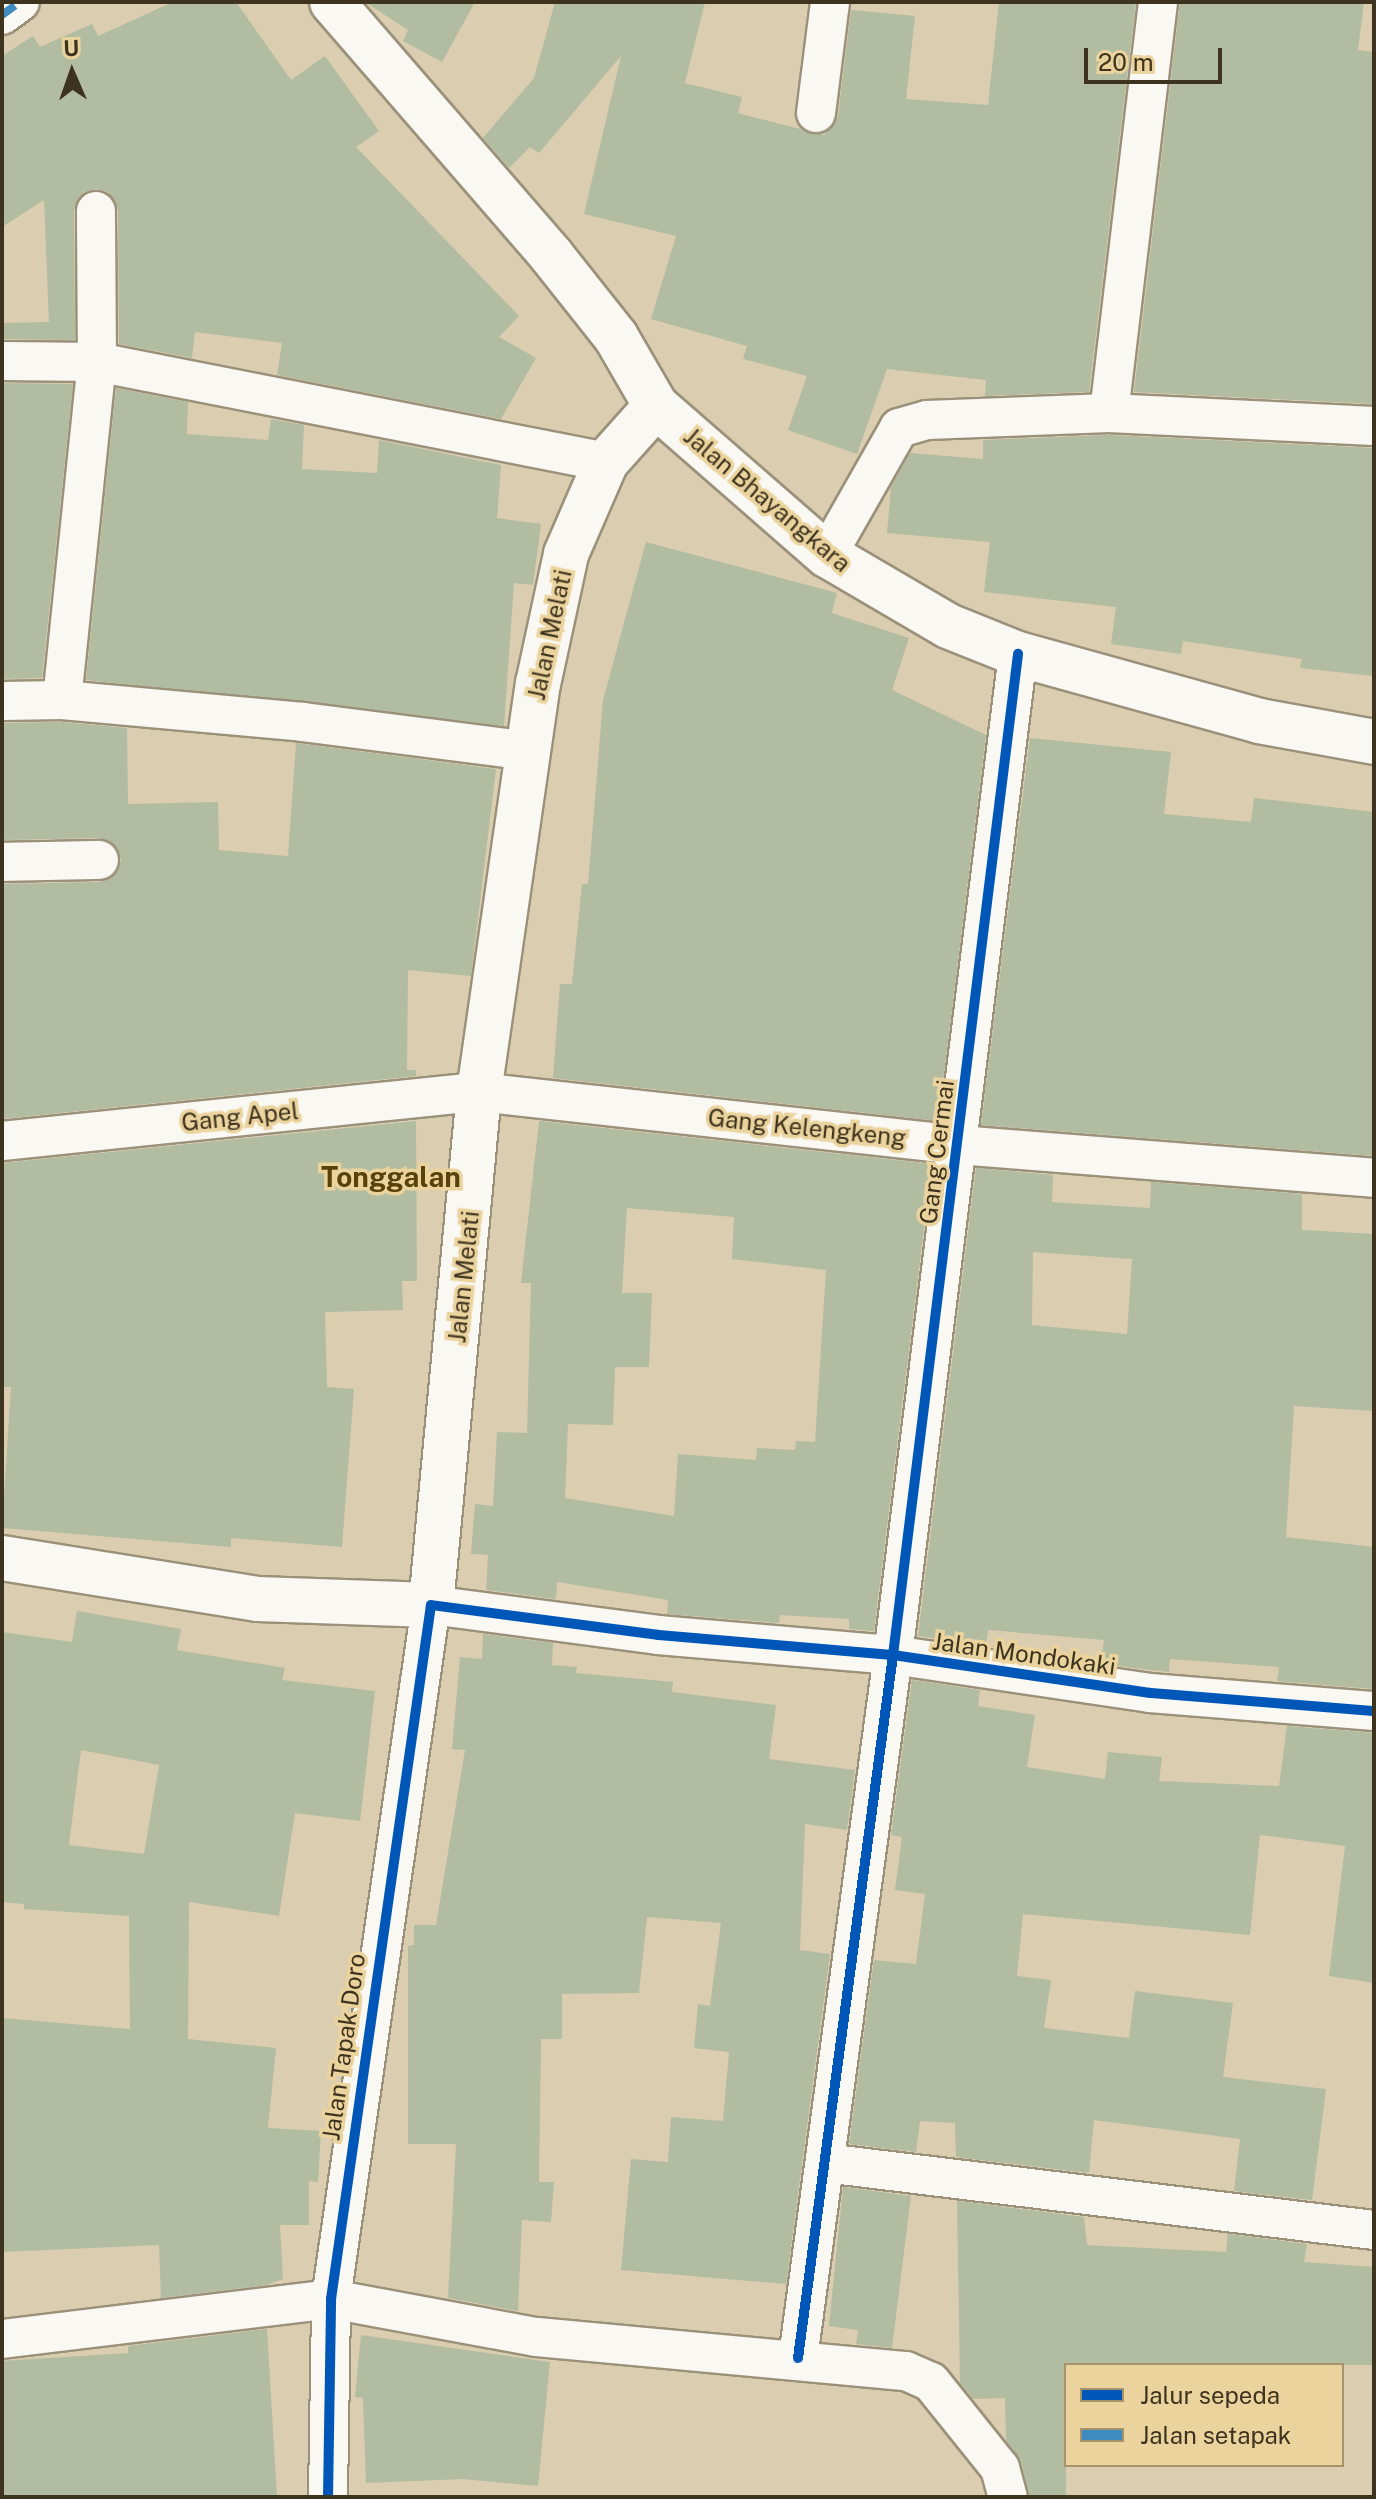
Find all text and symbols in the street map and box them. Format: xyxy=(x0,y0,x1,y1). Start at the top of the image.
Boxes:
north arrow xyxy=(32,32,112,112)
scale bar xyxy=(1088,32,1226,82)
text: U xyxy=(63,35,80,61)
text: 20 m xyxy=(1098,48,1154,76)
street label: Jalan Bhayangkara xyxy=(678,422,856,578)
street label: Jalan Melati xyxy=(522,567,578,703)
street label: Gang Cermai xyxy=(914,1078,960,1226)
street label: Gang Apel xyxy=(180,1097,300,1137)
street label: Gang Kelengkeng xyxy=(706,1103,908,1153)
district label: Tonggalan xyxy=(321,1160,461,1194)
street label: Jalan Melati xyxy=(443,1210,485,1344)
street label: Jalan Mondokaki xyxy=(930,1627,1118,1681)
street label: Jalan Tapak Doro xyxy=(317,1952,371,2142)
legend xyxy=(1064,2363,1344,2467)
text: Jalur sepeda xyxy=(1140,2381,1280,2409)
text: Jalan setapak xyxy=(1140,2421,1291,2449)

